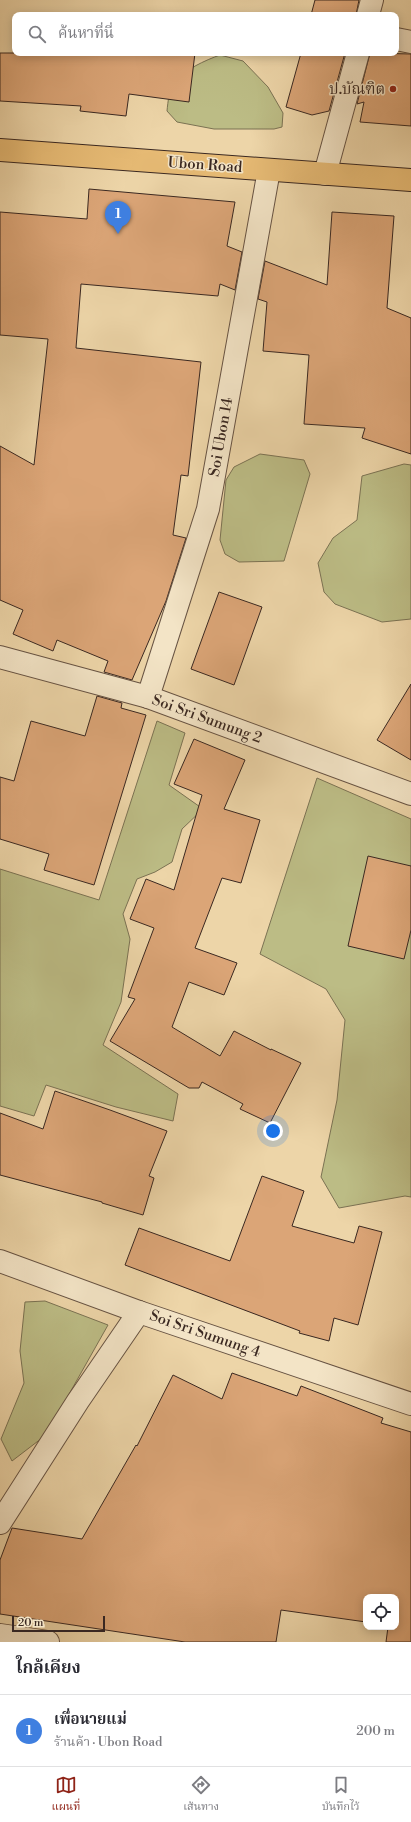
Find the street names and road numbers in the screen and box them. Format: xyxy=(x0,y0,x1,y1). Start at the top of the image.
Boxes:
street label: Ubon Road xyxy=(167,153,243,177)
street label: Soi Ubon 14 xyxy=(205,396,237,478)
street label: Soi Sri Sumung 2 xyxy=(149,690,265,748)
street label: Soi Sri Sumung 4 xyxy=(147,1306,263,1362)

